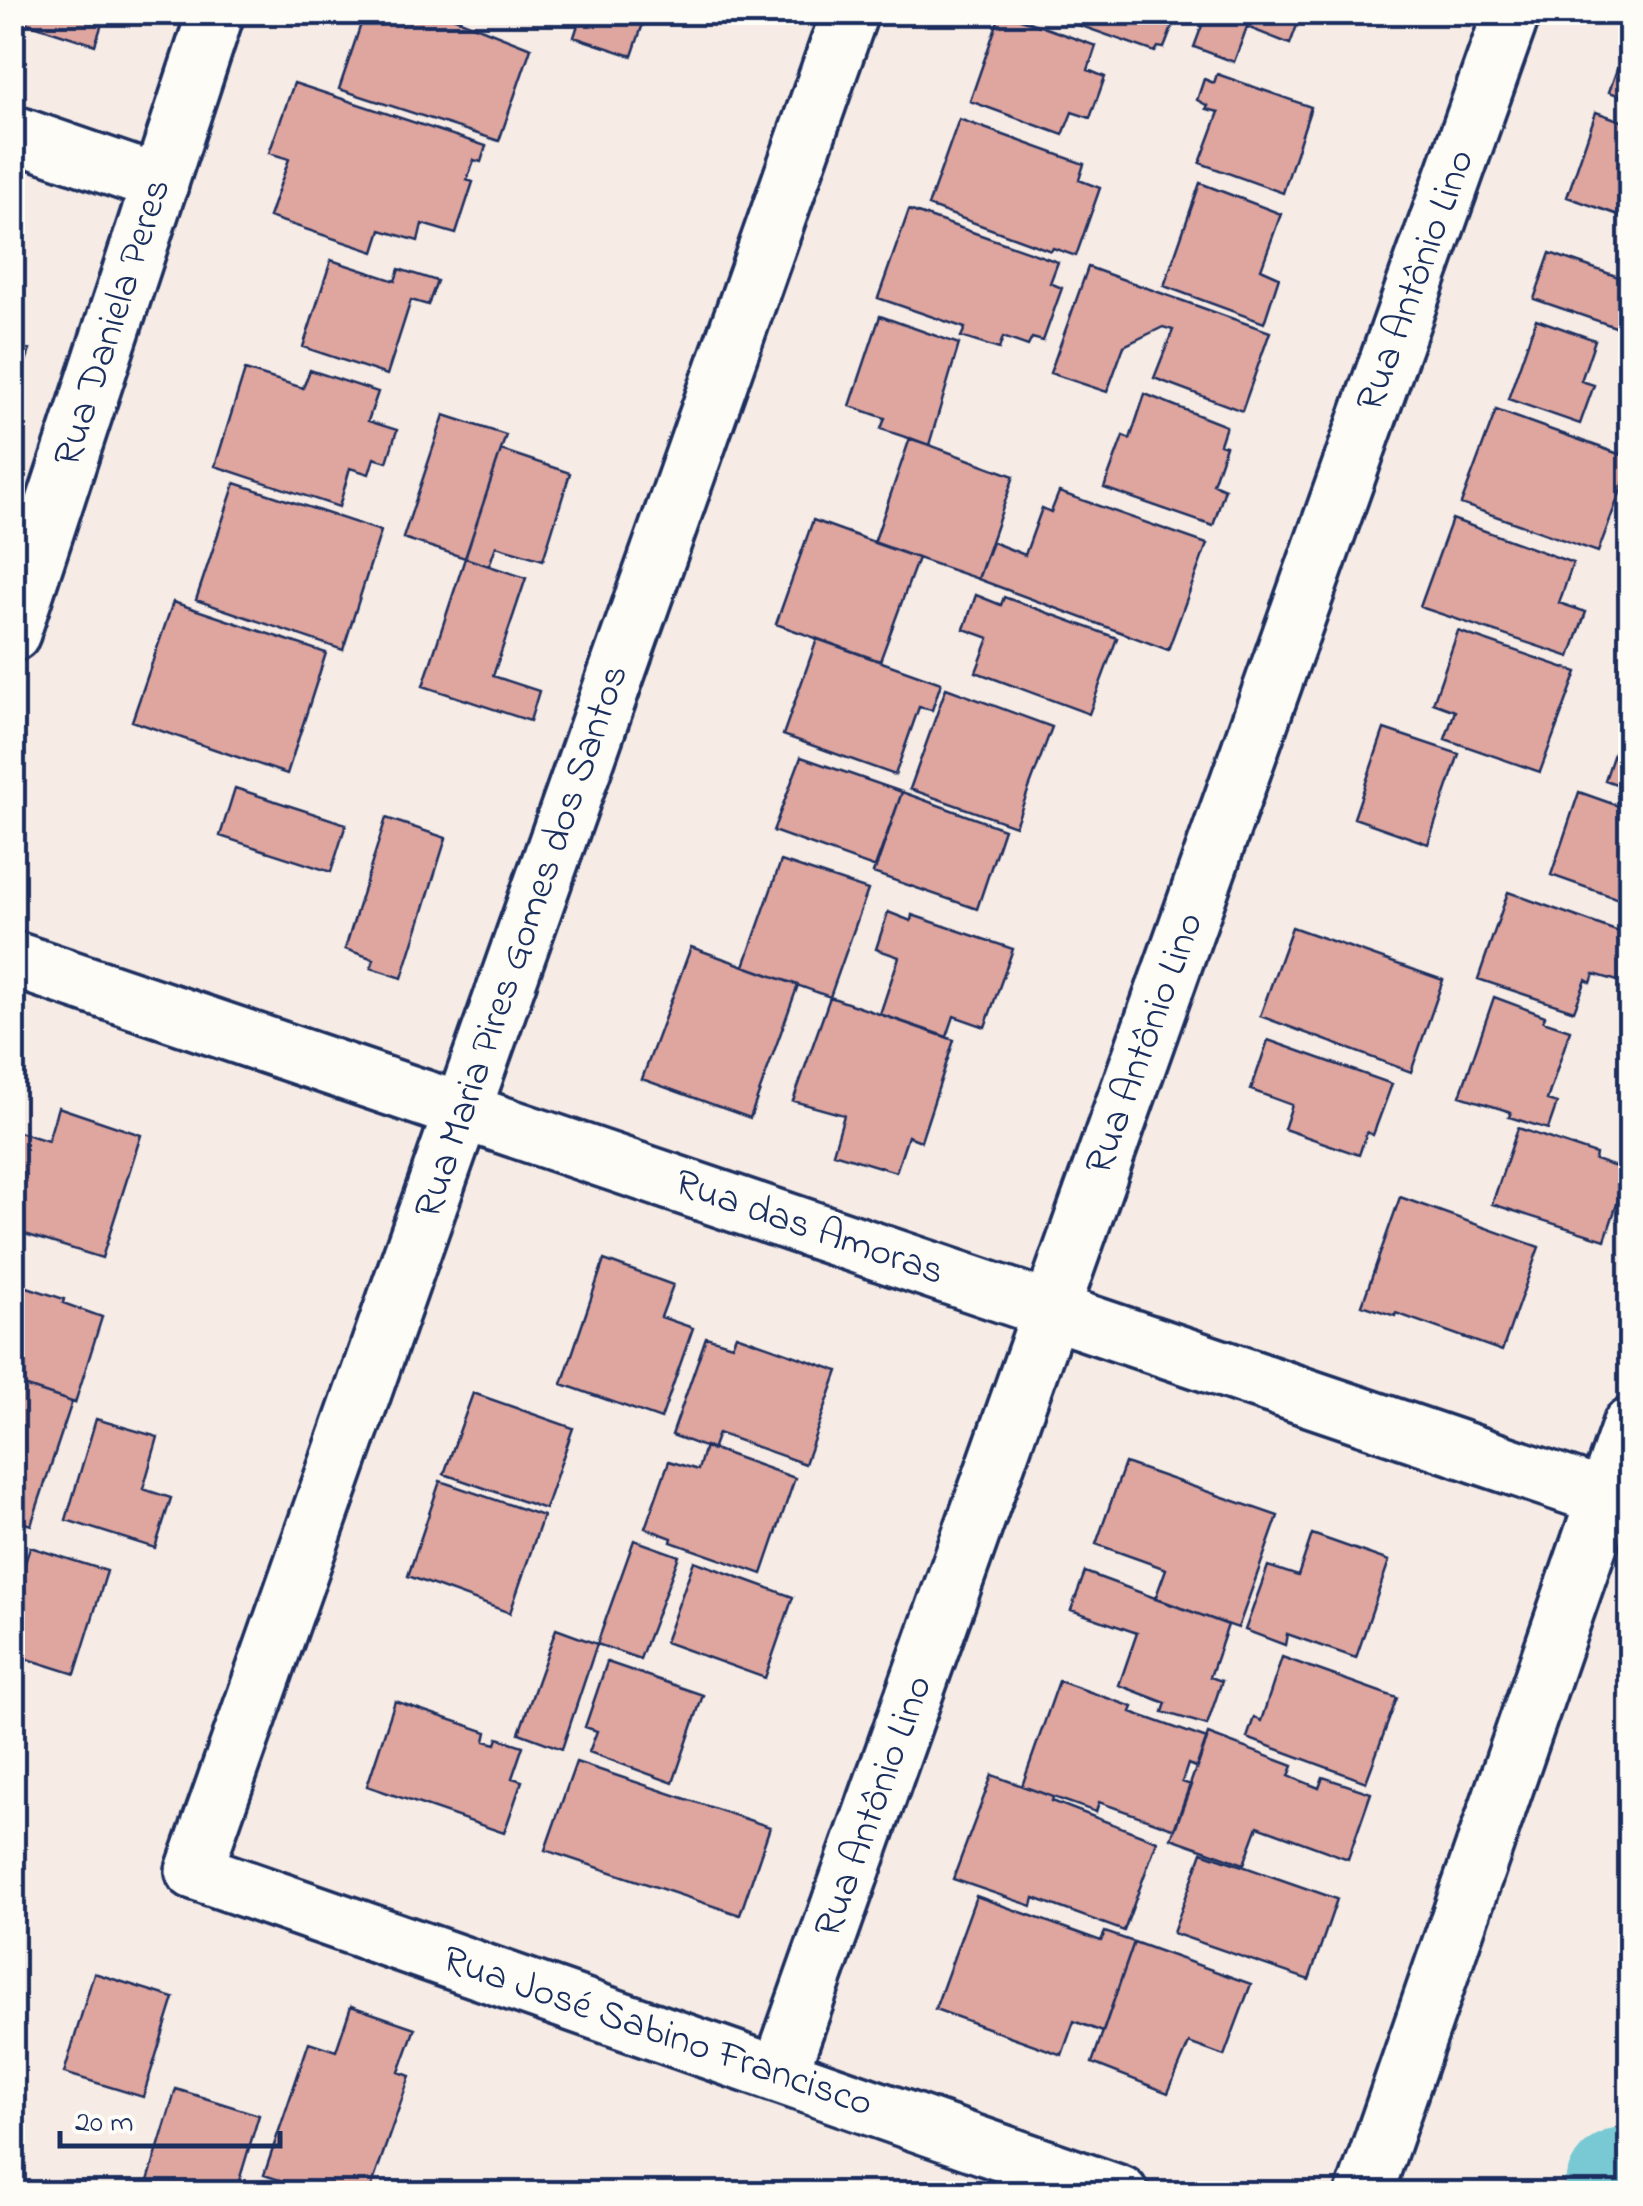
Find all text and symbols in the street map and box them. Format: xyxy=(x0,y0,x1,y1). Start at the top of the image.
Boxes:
street label: Rua Antônio Lino xyxy=(1342,142,1492,420)
street label: Rua Daniela Peres xyxy=(40,171,188,475)
street label: Rua Maria Pires Gomes dos Santos xyxy=(400,657,646,1227)
street label: Rua Antônio Lino xyxy=(1071,905,1221,1183)
street label: Rua das Amoras xyxy=(666,1155,952,1303)
street label: Rua Antônio Lino xyxy=(800,1668,950,1946)
street label: Rua José Sabino Francisco xyxy=(434,1932,880,2134)
scale bar xyxy=(60,2086,280,2148)
text: 20 m xyxy=(75,2102,134,2146)

